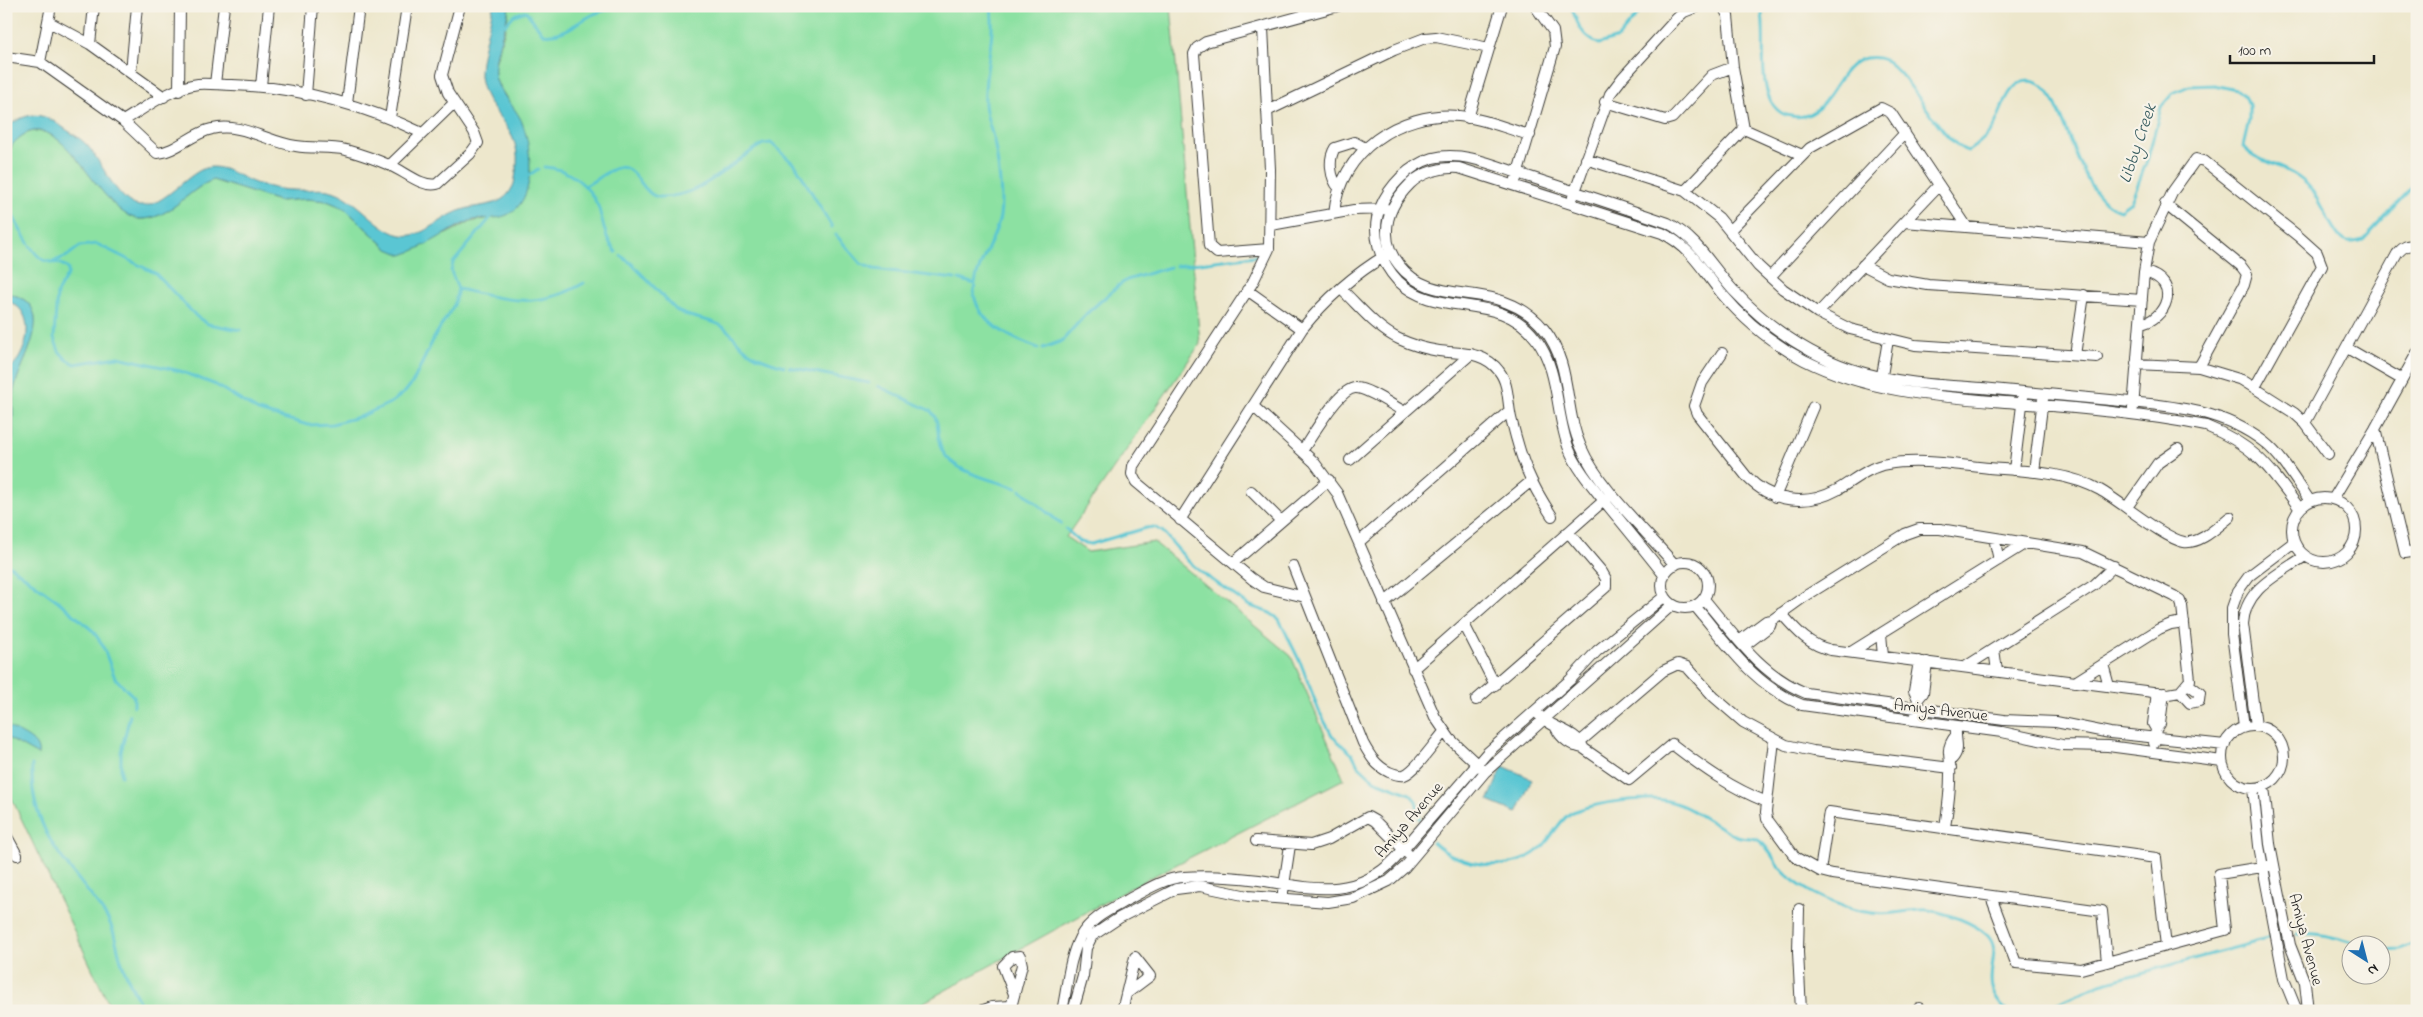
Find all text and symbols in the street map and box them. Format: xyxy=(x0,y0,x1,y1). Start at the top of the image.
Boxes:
scale bar xyxy=(2230,32,2374,64)
text: 100 m xyxy=(2238,40,2271,62)
water label: Libby Creek xyxy=(2113,99,2165,187)
street label: Amiya Avenue xyxy=(1892,693,1990,729)
street label: Amiya Avenue xyxy=(1369,776,1450,864)
street label: Amiya Avenue xyxy=(2281,891,2329,989)
north arrow xyxy=(2340,934,2390,984)
text: N xyxy=(2363,958,2383,981)

